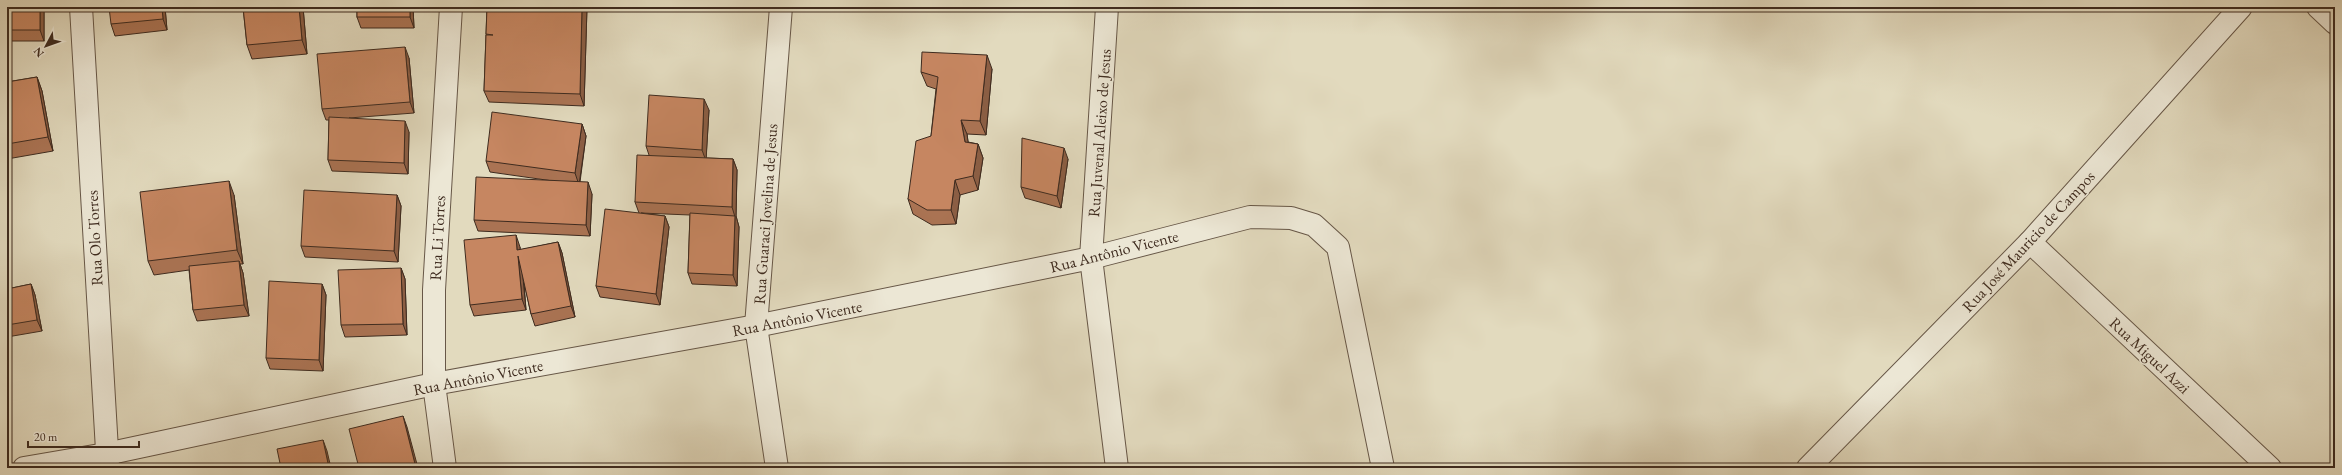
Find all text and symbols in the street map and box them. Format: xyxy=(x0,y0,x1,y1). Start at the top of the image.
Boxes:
north arrow xyxy=(26,26,66,66)
text: N xyxy=(30,45,47,61)
street label: Rua Juvenal Aleixo de Jesus xyxy=(1083,48,1116,218)
street label: Rua Guaraci Jovelina de Jesus xyxy=(749,123,782,305)
street label: Rua José Mauricio de Campos xyxy=(1957,166,2100,317)
street label: Rua Olo Torres xyxy=(82,190,107,286)
street label: Rua Li Torres xyxy=(425,195,450,281)
street label: Rua Antônio Vicente xyxy=(1048,225,1181,278)
street label: Rua Antônio Vicente xyxy=(730,296,864,341)
street label: Rua Miguel Azzi xyxy=(2105,313,2195,398)
street label: Rua Antônio Vicente xyxy=(411,355,545,400)
scale bar xyxy=(28,423,139,449)
text: 20 m xyxy=(34,429,58,445)

